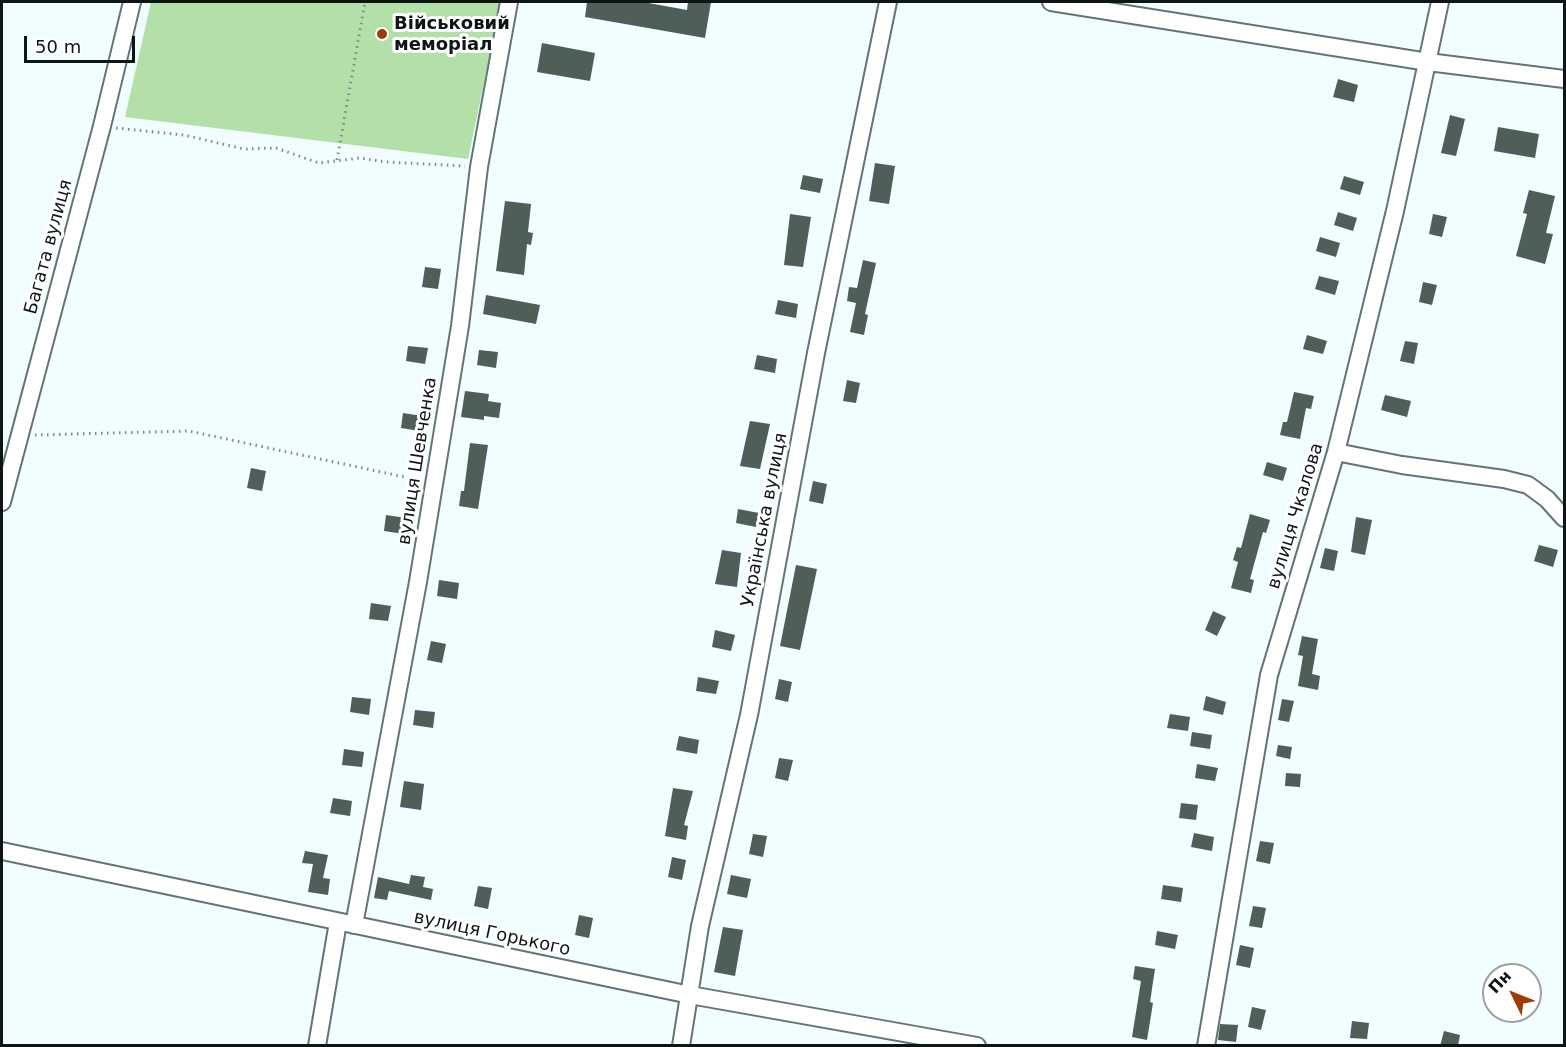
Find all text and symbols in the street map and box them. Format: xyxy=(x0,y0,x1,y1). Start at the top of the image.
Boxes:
place label: Військовий меморіал xyxy=(394,13,510,56)
scale bar xyxy=(27,24,138,62)
marker: Військовий меморіал xyxy=(375,27,389,41)
text: 50 m xyxy=(35,36,81,57)
street label: Багата вулиця xyxy=(21,177,77,317)
street label: вулиця Шевченка xyxy=(394,376,442,546)
street label: Українська вулиця xyxy=(738,431,792,609)
street label: вулиця Чкалова xyxy=(1264,440,1328,592)
street label: вулиця Горького xyxy=(412,907,572,961)
north arrow xyxy=(1482,963,1542,1023)
text: Пн xyxy=(1485,966,1515,997)

